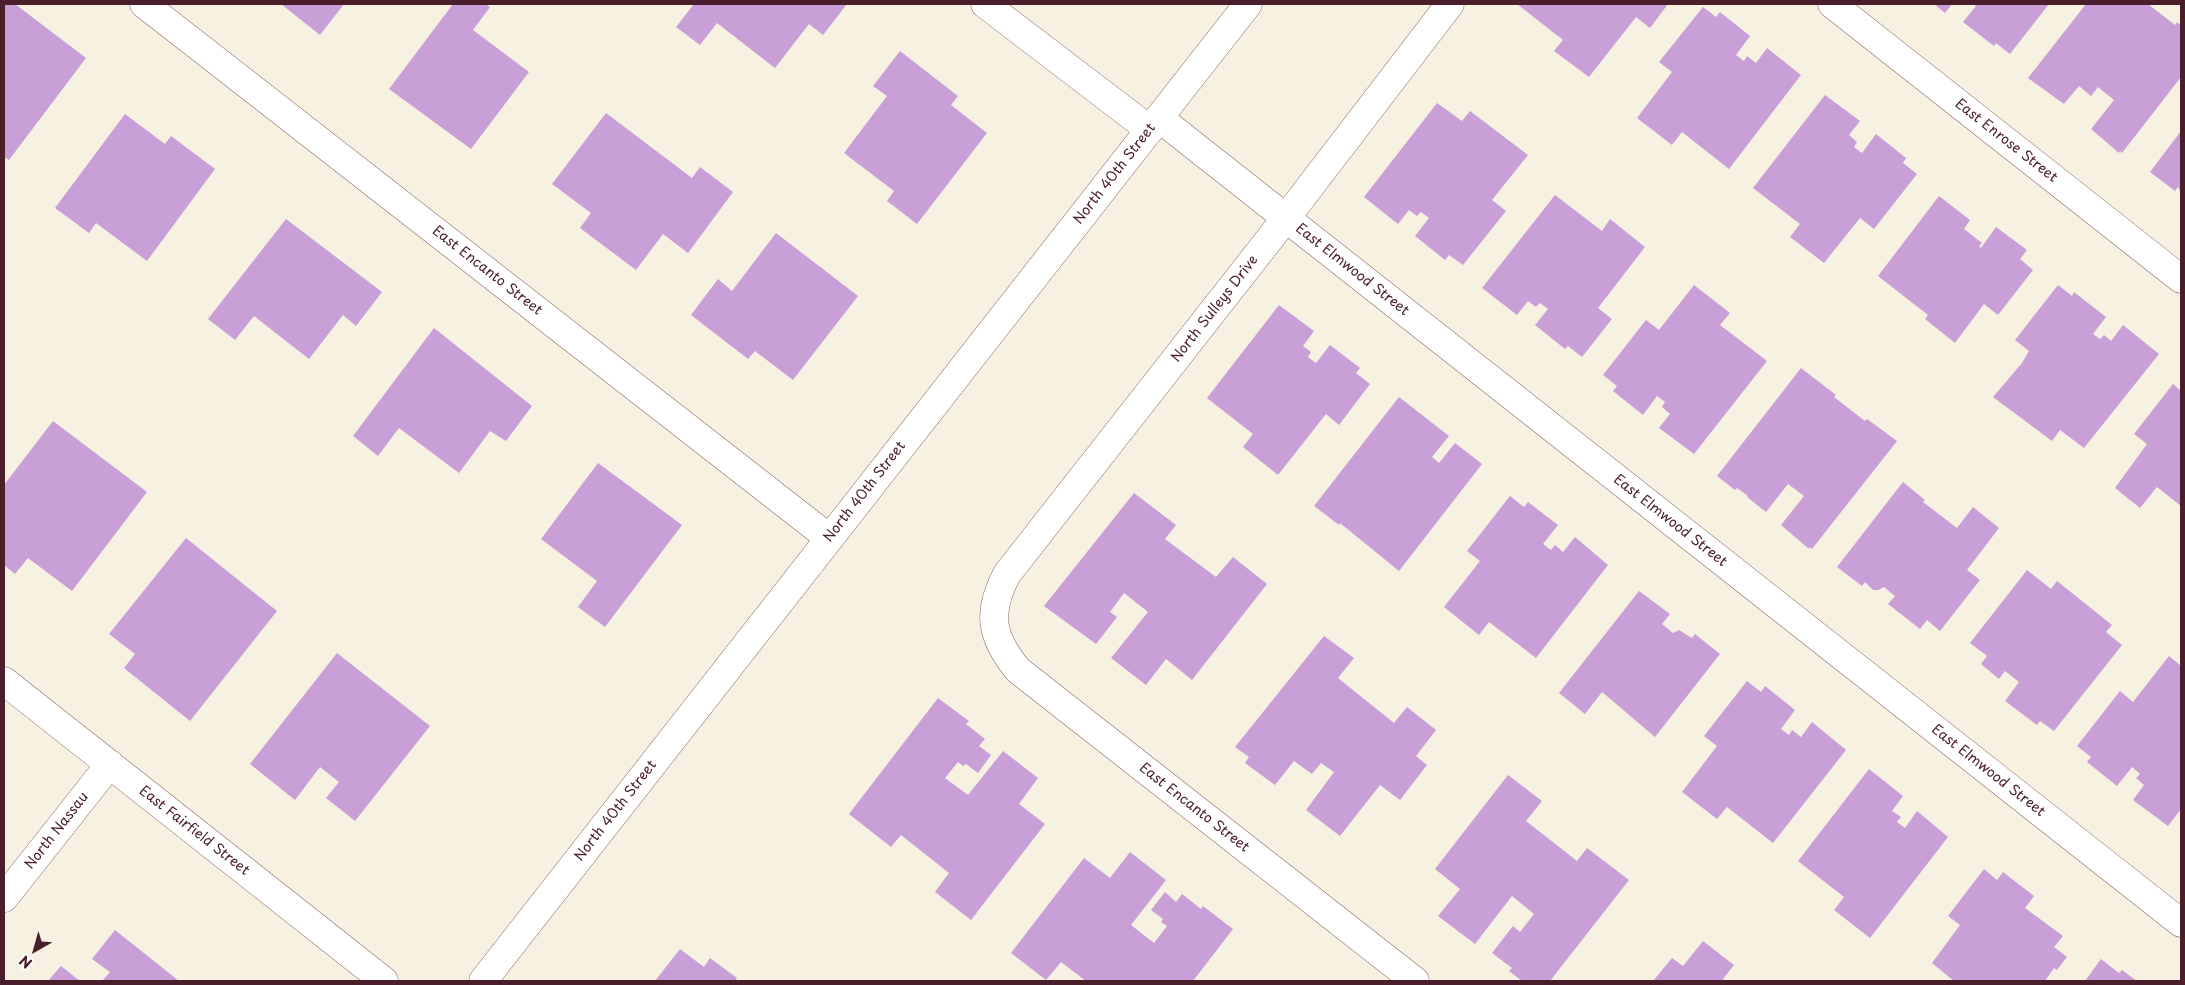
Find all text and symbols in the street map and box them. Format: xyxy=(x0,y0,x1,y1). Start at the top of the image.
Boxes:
street label: East Enrose Street xyxy=(1951,96,2061,186)
street label: North 40th Street xyxy=(1070,120,1160,228)
street label: East Elmwood Street xyxy=(1292,220,1412,320)
street label: East Encanto Street xyxy=(429,223,545,319)
street label: North Sulleys Drive xyxy=(1168,252,1262,366)
street label: North 40th Street xyxy=(820,438,910,546)
street label: East Elmwood Street xyxy=(1610,471,1730,571)
street label: East Elmwood Street xyxy=(1928,721,2048,821)
street label: North 40th Street xyxy=(571,757,661,865)
street label: East Encanto Street xyxy=(1136,760,1252,856)
street label: East Fairfield Street xyxy=(136,783,252,879)
street label: North Nassau xyxy=(22,789,92,873)
north arrow xyxy=(10,925,60,975)
text: N xyxy=(15,951,36,974)

